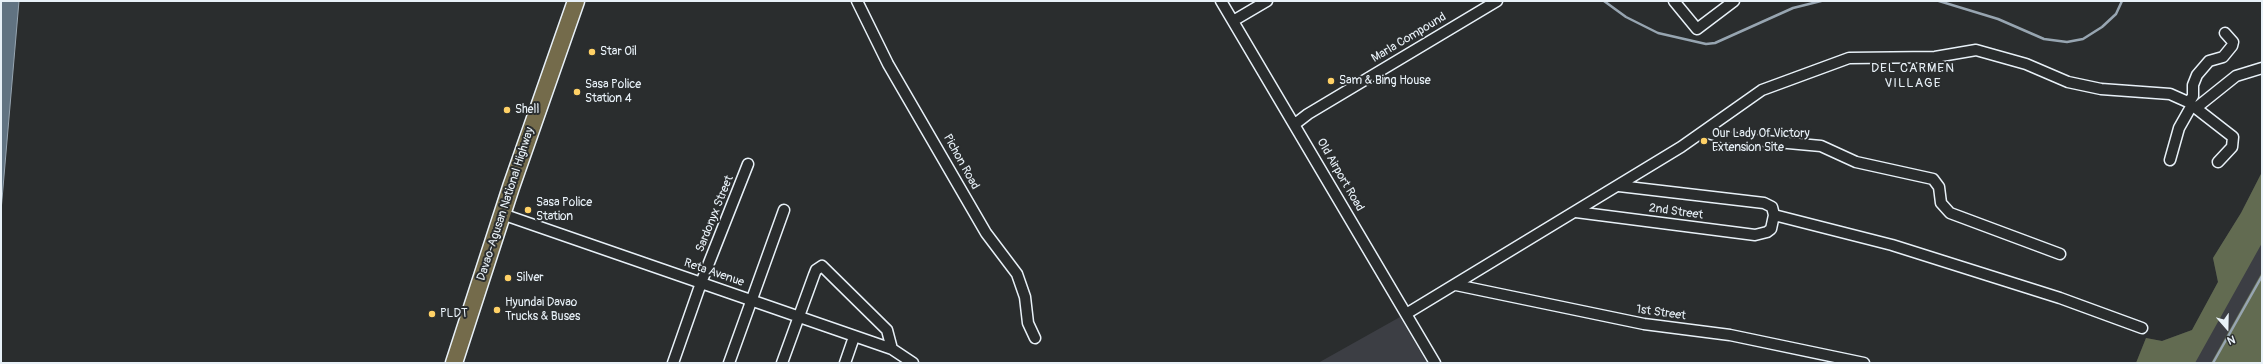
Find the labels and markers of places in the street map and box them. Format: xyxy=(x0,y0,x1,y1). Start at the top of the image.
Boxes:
place label: Star Oil xyxy=(600,45,637,59)
marker: Star Oil xyxy=(587,47,597,57)
place label: Sam & Bing House xyxy=(1339,74,1431,88)
marker: Sam & Bing House xyxy=(1326,76,1336,86)
place label: Sasa Police Station 4 xyxy=(585,78,641,106)
marker: Sasa Police Station 4 xyxy=(572,87,582,97)
place label: Shell xyxy=(515,103,539,117)
marker: Shell xyxy=(502,105,512,115)
place label: Our Lady Of Victory Extension Site xyxy=(1712,127,1810,155)
marker: Our Lady Of Victory Extension Site xyxy=(1699,136,1709,146)
place label: Sasa Police Station xyxy=(536,196,592,224)
marker: Sasa Police Station xyxy=(523,205,533,215)
place label: Silver xyxy=(516,271,544,285)
marker: Silver xyxy=(503,273,513,283)
place label: Hyundai Davao Trucks & Buses xyxy=(505,296,580,324)
marker: Hyundai Davao Trucks & Buses xyxy=(492,305,502,315)
place label: PLDT xyxy=(440,307,468,321)
marker: PLDT xyxy=(427,309,437,319)

